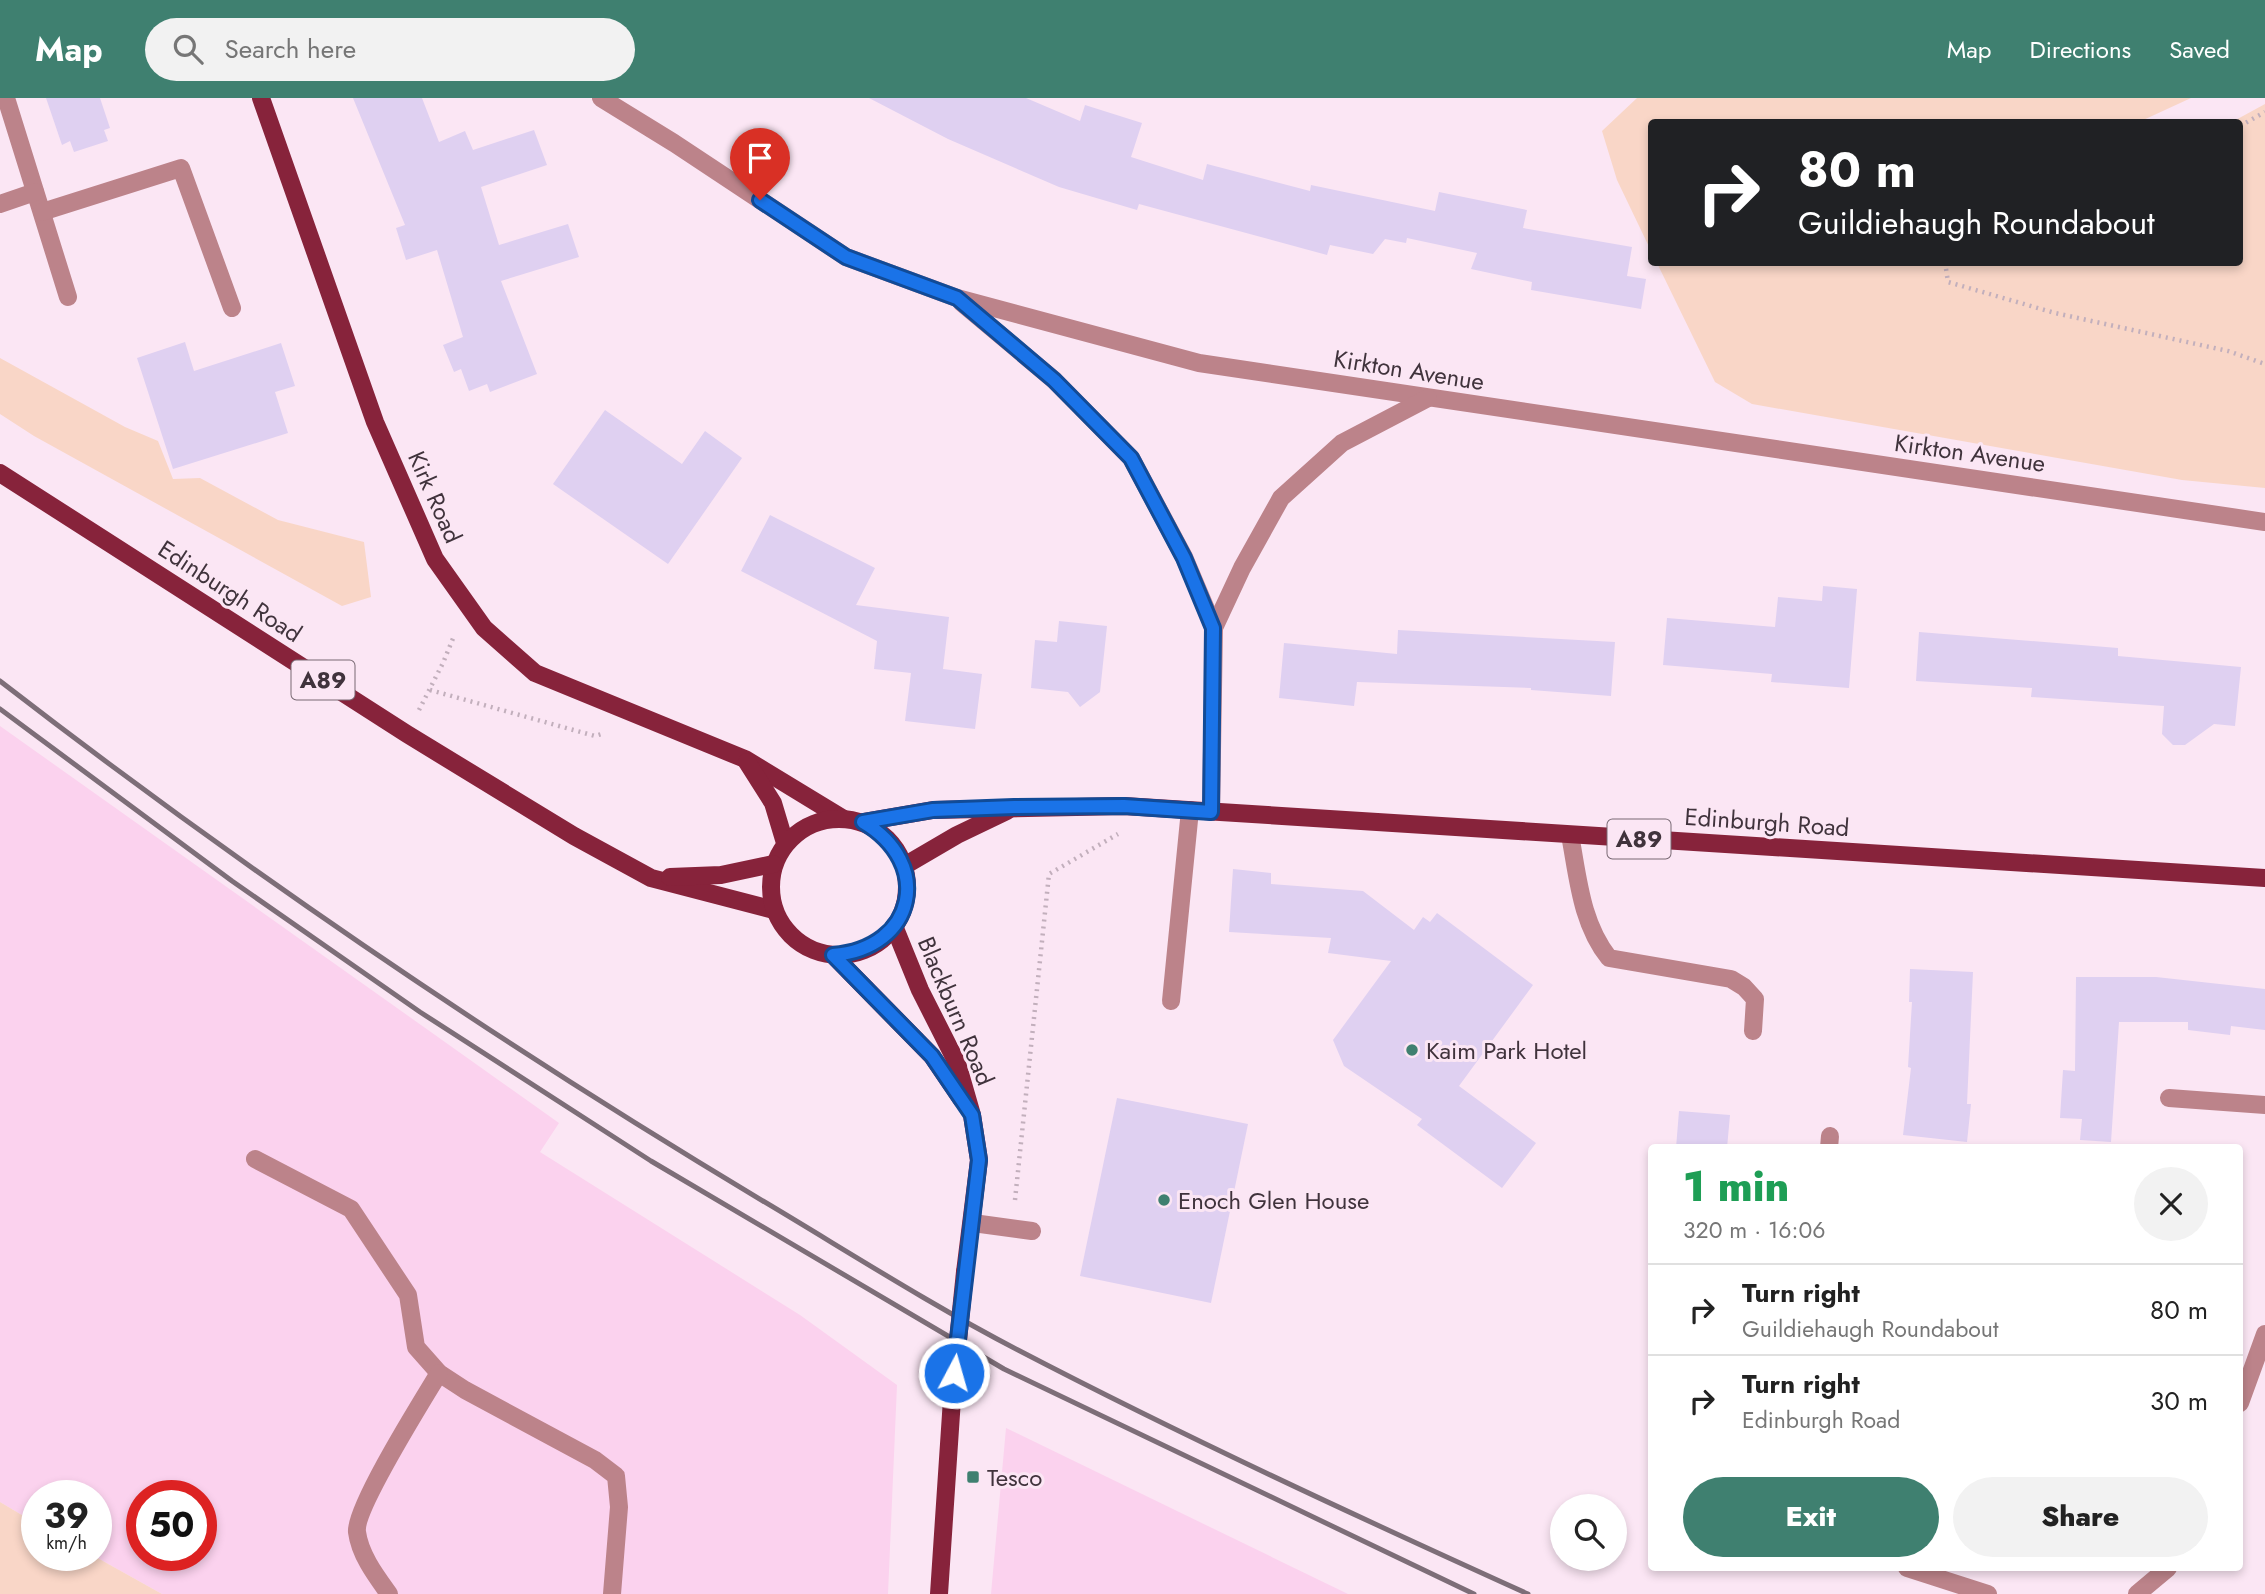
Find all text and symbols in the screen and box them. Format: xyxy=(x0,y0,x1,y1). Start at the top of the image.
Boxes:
search box xyxy=(145,18,635,81)
text: Map xyxy=(35,26,103,73)
icon: search xyxy=(169,30,207,68)
text: Search here xyxy=(225,30,356,68)
text: Map xyxy=(1947,32,1992,67)
text: Directions xyxy=(2030,32,2131,67)
text: Saved xyxy=(2169,32,2230,67)
pin xyxy=(730,128,790,200)
text: 80 m xyxy=(1798,135,1916,205)
icon: arrive xyxy=(741,139,779,177)
icon: right xyxy=(1683,147,1774,238)
text: Guildiehaugh Roundabout xyxy=(1798,200,2155,246)
street label: Kirkton Avenue xyxy=(1331,341,1487,399)
street label: Kirkton Avenue xyxy=(1892,425,2048,481)
street label: Kirk Road xyxy=(399,445,471,549)
street label: Edinburgh Road xyxy=(151,531,309,651)
road number: A89 xyxy=(292,660,354,700)
street label: Edinburgh Road xyxy=(1683,799,1851,845)
road number: A89 xyxy=(1608,820,1670,859)
street label: Blackburn Road xyxy=(909,931,1003,1091)
place label: Kaim Park Hotel xyxy=(1426,1033,1587,1068)
marker: Kaim Park Hotel xyxy=(1404,1042,1420,1058)
text: 1 min xyxy=(1683,1156,1789,1217)
button: close xyxy=(2134,1167,2208,1241)
place label: Enoch Glen House xyxy=(1178,1183,1369,1218)
marker: Enoch Glen House xyxy=(1156,1192,1172,1208)
text: 320 m · 16:06 xyxy=(1683,1213,1826,1247)
text: Turn right xyxy=(1742,1274,1860,1312)
icon: right xyxy=(1683,1291,1721,1329)
text: 80 m xyxy=(2150,1291,2208,1329)
text: Guildiehaugh Roundabout xyxy=(1742,1312,1998,1346)
position arrow xyxy=(917,1336,991,1410)
text: Turn right xyxy=(1742,1365,1860,1403)
icon: right xyxy=(1683,1382,1721,1420)
text: 30 m xyxy=(2150,1382,2208,1420)
text: Edinburgh Road xyxy=(1742,1403,1900,1437)
place label: Tesco xyxy=(987,1460,1042,1495)
marker: Tesco xyxy=(965,1469,981,1485)
button: Exit xyxy=(1683,1477,1939,1557)
button: Share xyxy=(1953,1477,2208,1557)
speed limit sign: 50 xyxy=(126,1480,217,1571)
text: 39 xyxy=(44,1491,89,1541)
map controls xyxy=(1550,1494,1627,1571)
button: search xyxy=(1550,1494,1627,1571)
text: km/h xyxy=(46,1530,87,1556)

